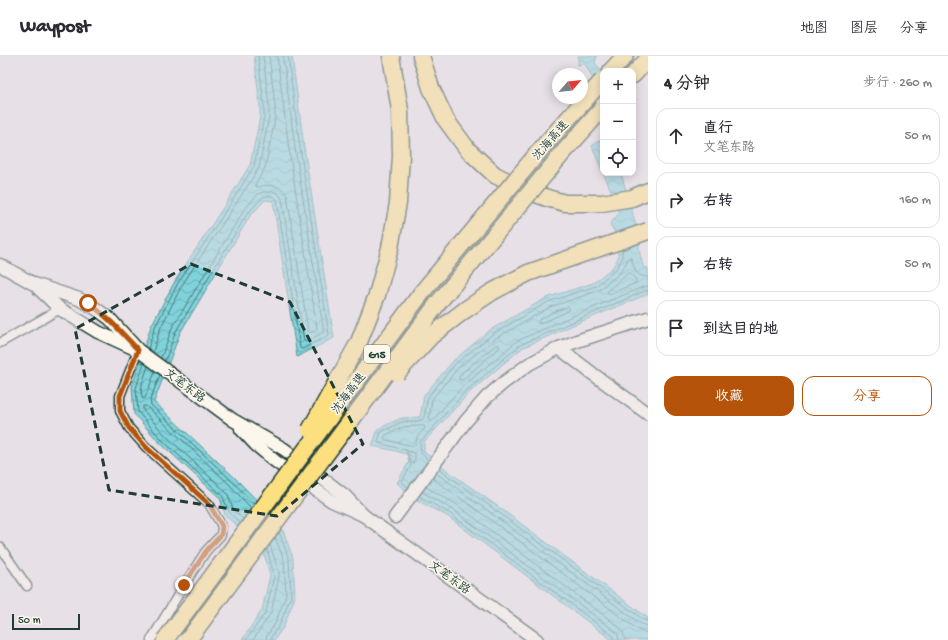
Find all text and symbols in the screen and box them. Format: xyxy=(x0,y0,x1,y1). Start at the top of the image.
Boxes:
text: Waypost xyxy=(20,16,90,39)
text: 地图 xyxy=(800,21,828,38)
text: 图层 xyxy=(850,21,878,38)
text: 分享 xyxy=(900,21,928,38)
north arrow xyxy=(552,68,588,104)
map controls xyxy=(600,68,636,176)
button: + xyxy=(600,68,636,104)
text: 4 分钟 xyxy=(664,75,710,95)
text: 步行 · 260 m xyxy=(863,76,932,91)
button: − xyxy=(600,104,636,140)
street label: 沈海高速 xyxy=(529,117,573,164)
text: 直行 xyxy=(703,120,733,138)
icon: ahead xyxy=(665,125,687,147)
text: 50 m xyxy=(904,129,931,144)
button: locate xyxy=(600,140,636,176)
text: 文笔东路 xyxy=(703,141,755,156)
icon: right xyxy=(665,189,687,211)
text: 右转 xyxy=(703,193,733,211)
text: 160 m xyxy=(899,193,931,208)
icon: right xyxy=(665,253,687,275)
text: 右转 xyxy=(703,257,733,275)
text: 50 m xyxy=(904,257,931,272)
route start xyxy=(79,294,97,312)
icon: arrive xyxy=(665,317,687,339)
text: 到达目的地 xyxy=(703,321,778,339)
road number: G15 xyxy=(364,345,390,363)
street label: 文笔东路 xyxy=(160,366,208,407)
street label: 沈海高速 xyxy=(328,370,370,418)
button: 收藏 xyxy=(664,376,794,416)
button: 分享 xyxy=(802,376,932,416)
street label: 文笔东路 xyxy=(425,558,473,598)
route end xyxy=(175,576,193,594)
scale bar xyxy=(12,612,80,631)
text: 50 m xyxy=(18,615,40,627)

